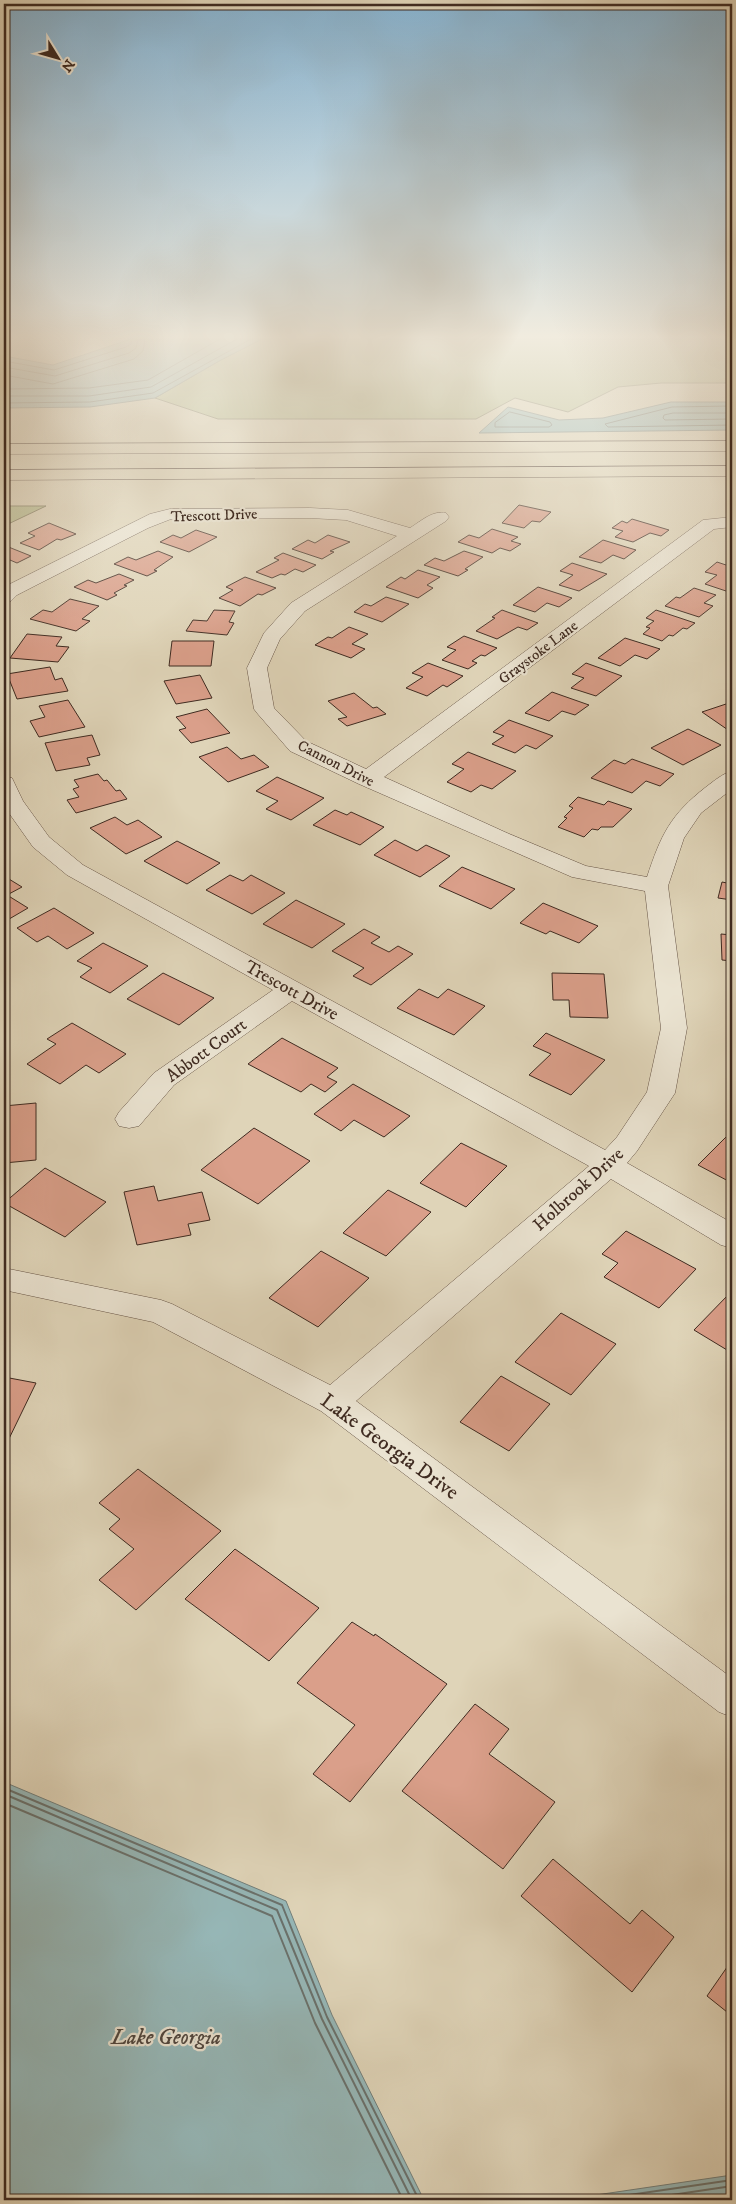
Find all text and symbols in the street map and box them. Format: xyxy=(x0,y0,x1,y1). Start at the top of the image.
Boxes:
north arrow xyxy=(32,32,82,82)
text: N xyxy=(57,55,78,76)
street label: Trescott Drive xyxy=(170,504,258,527)
street label: Graystoke Lane xyxy=(495,616,582,688)
street label: Cannon Drive xyxy=(294,736,377,791)
street label: Trescott Drive xyxy=(241,956,342,1026)
street label: Abbott Court xyxy=(162,1014,251,1087)
street label: Holbrook Drive xyxy=(529,1143,628,1236)
street label: Lake Georgia Drive xyxy=(315,1388,464,1506)
water label: Lake Georgia xyxy=(109,2024,221,2051)

